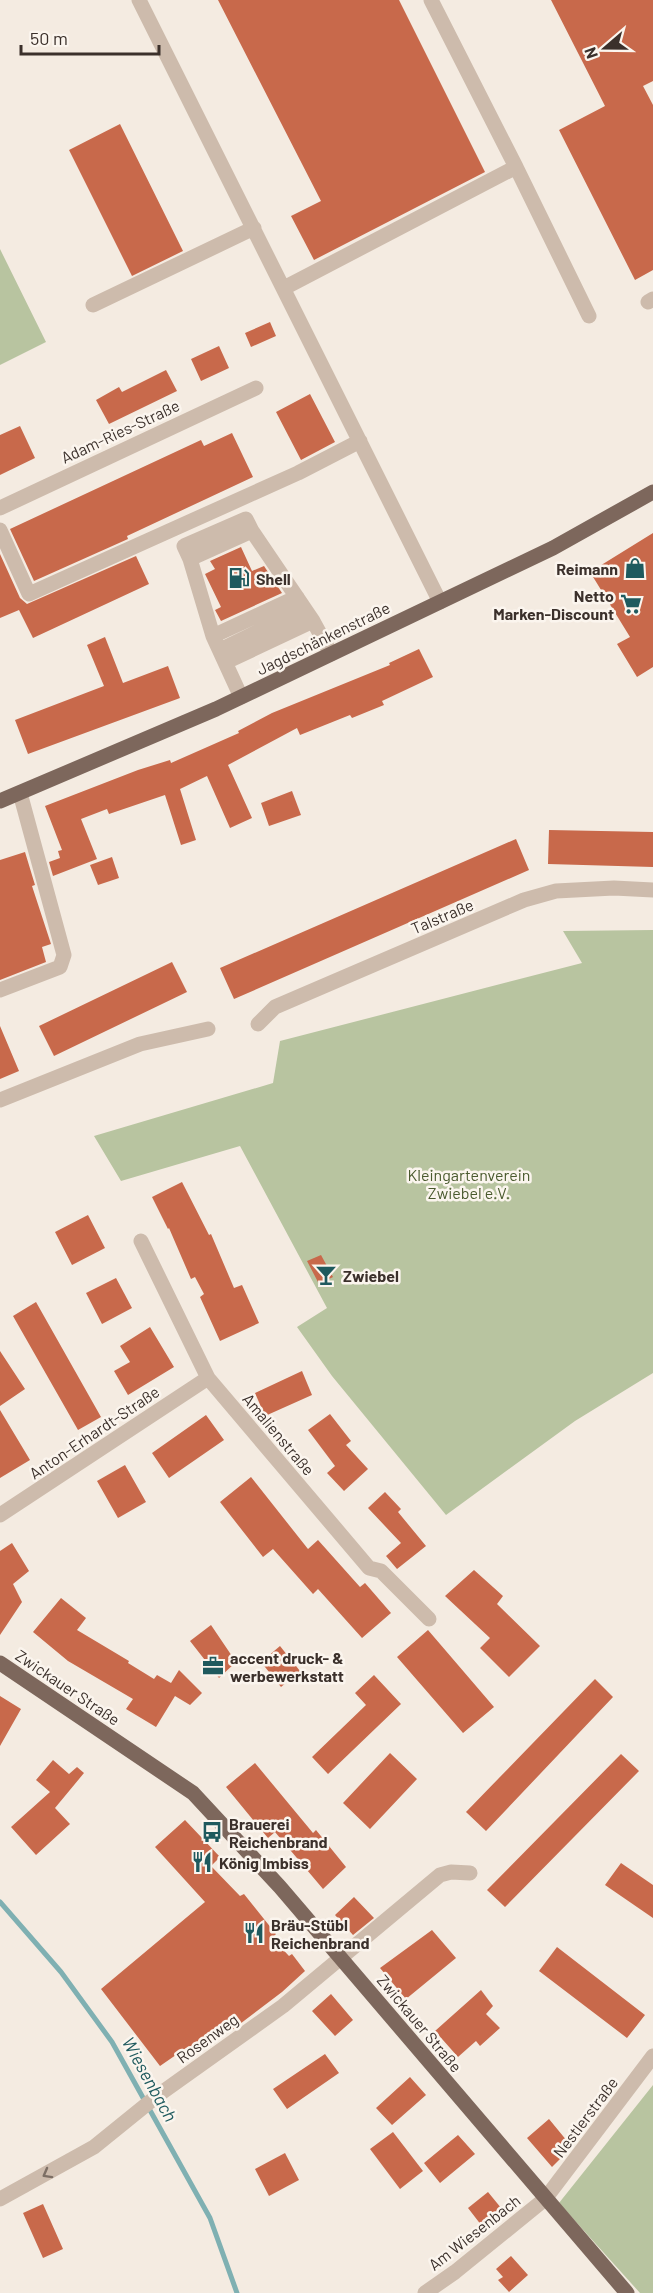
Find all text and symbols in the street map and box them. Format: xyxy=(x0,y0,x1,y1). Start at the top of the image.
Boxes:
scale bar xyxy=(21,18,159,56)
north arrow xyxy=(575,18,635,78)
text: 50 m xyxy=(30,27,68,49)
text: N xyxy=(580,45,601,62)
street label: Adam-Ries-Straße xyxy=(58,395,182,467)
shop icon: Reimann xyxy=(623,556,647,580)
place label: Reimann xyxy=(556,559,618,578)
fuel station icon: Shell xyxy=(227,566,251,590)
place label: Shell xyxy=(256,569,291,588)
place label: Netto Marken-Discount xyxy=(493,586,614,623)
supermarket icon: Netto Marken-Discount xyxy=(619,592,643,616)
street label: Jagdschänkenstraße xyxy=(253,597,393,679)
street label: Talstraße xyxy=(408,894,476,938)
park label: Kleingartenverein Zwiebel e.V. xyxy=(408,1165,530,1202)
bar icon: Zwiebel xyxy=(314,1263,338,1287)
place label: Zwiebel xyxy=(343,1266,399,1285)
street label: Anton-Erhardt-Straße xyxy=(25,1381,163,1483)
street label: Amalienstraße xyxy=(239,1389,319,1479)
street label: Zwickauer Straße xyxy=(12,1645,124,1729)
place label: accent druck- & werbewerkstatt xyxy=(230,1648,344,1685)
office icon: accent druck- & werbewerkstatt xyxy=(201,1654,225,1678)
place label: Brauerei Reichenbrand xyxy=(229,1814,328,1851)
bus stop icon: Brauerei Reichenbrand xyxy=(200,1820,224,1844)
restaurant icon: König Imbiss xyxy=(190,1850,214,1874)
place label: König Imbiss xyxy=(219,1853,309,1872)
place label: Bräu-Stübl Reichenbrand xyxy=(271,1915,370,1952)
restaurant icon: Bräu-Stübl Reichenbrand xyxy=(242,1921,266,1945)
street label: Zwickauer Straße xyxy=(374,1970,466,2076)
street label: Rosenweg xyxy=(172,2009,242,2067)
water label: Wiesenbach xyxy=(118,2033,182,2125)
street label: Nestlerstraße xyxy=(549,2073,621,2161)
one-way arrow xyxy=(43,2167,54,2178)
street label: Am Wiesenbach xyxy=(424,2190,524,2274)

